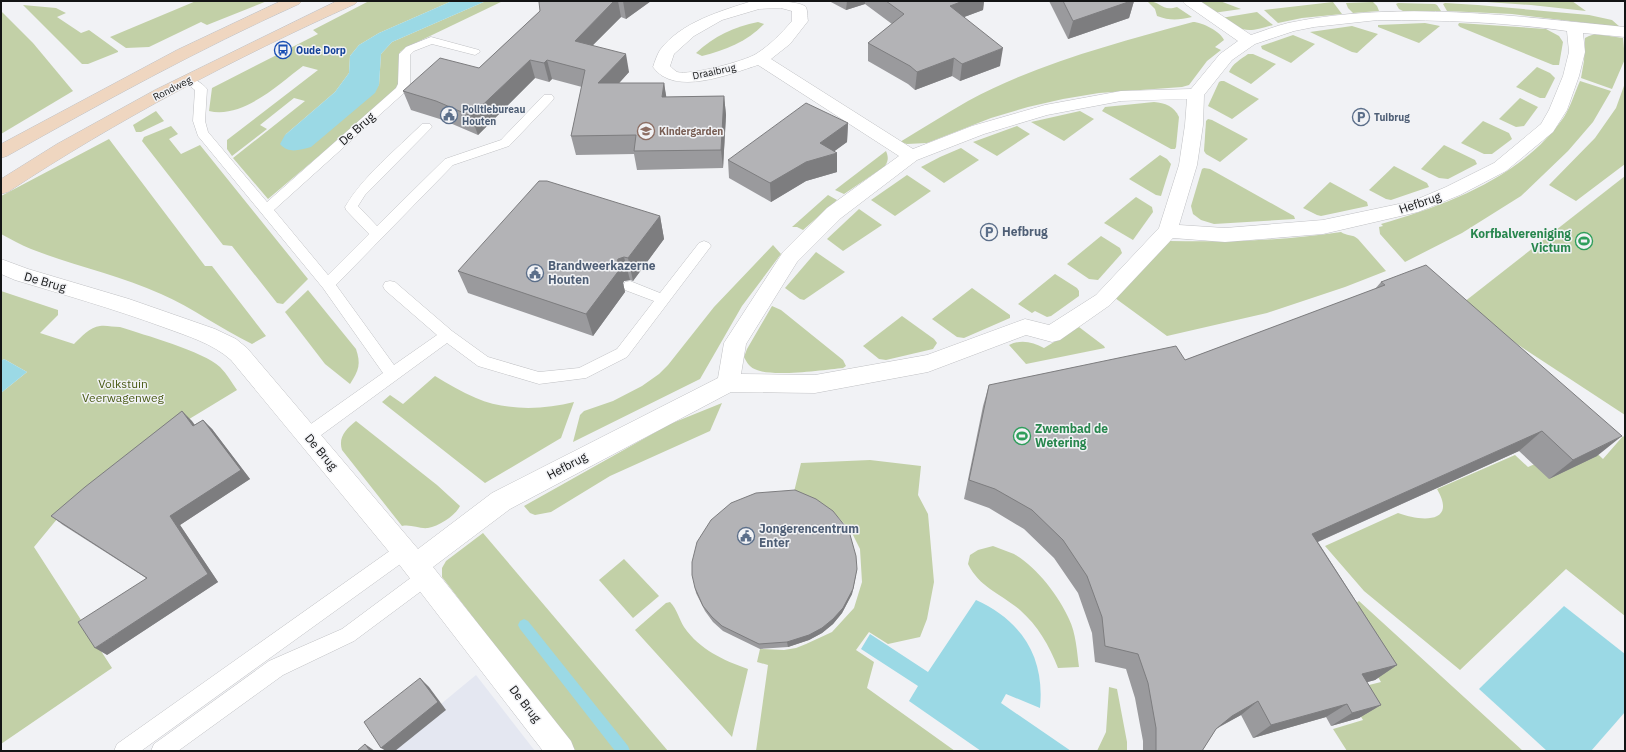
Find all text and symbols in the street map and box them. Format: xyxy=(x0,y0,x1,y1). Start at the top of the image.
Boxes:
bus stop icon: Oude Dorp xyxy=(273,40,293,60)
place label: Oude Dorp xyxy=(296,44,346,57)
street label: Draaibrug xyxy=(691,60,738,82)
street label: Rondweg xyxy=(151,73,194,104)
place label: Politiebureau Houten xyxy=(462,103,526,128)
public building icon: Politiebureau Houten xyxy=(439,105,459,125)
parking icon: Tuibrug xyxy=(1351,107,1371,127)
street label: De Brug xyxy=(336,108,378,148)
place label: Tuibrug xyxy=(1374,111,1410,124)
school or university icon: Kindergarden xyxy=(636,121,656,141)
place label: Kindergarden xyxy=(659,125,723,138)
street label: Hefbrug xyxy=(1397,188,1443,217)
parking icon: Hefbrug xyxy=(979,222,999,242)
place label: Hefbrug xyxy=(1002,224,1048,239)
place label: Korfbalvereniging Victum xyxy=(1470,226,1571,255)
sports icon: Korfbalvereniging Victum xyxy=(1574,231,1594,251)
place label: Brandweerkazerne Houten xyxy=(548,258,656,287)
public building icon: Brandweerkazerne Houten xyxy=(525,263,545,283)
street label: De Brug xyxy=(22,268,68,295)
park label: Volkstuin Veerwagenweg xyxy=(82,376,165,405)
place label: Zwembad de Wetering xyxy=(1035,421,1108,450)
sports icon: Zwembad de Wetering xyxy=(1012,426,1032,446)
street label: De Brug xyxy=(302,430,341,473)
street label: Hefbrug xyxy=(544,448,590,482)
place label: Jongerencentrum Enter xyxy=(759,521,859,550)
public building icon: Jongerencentrum Enter xyxy=(736,526,756,546)
street label: De Brug xyxy=(506,682,545,726)

